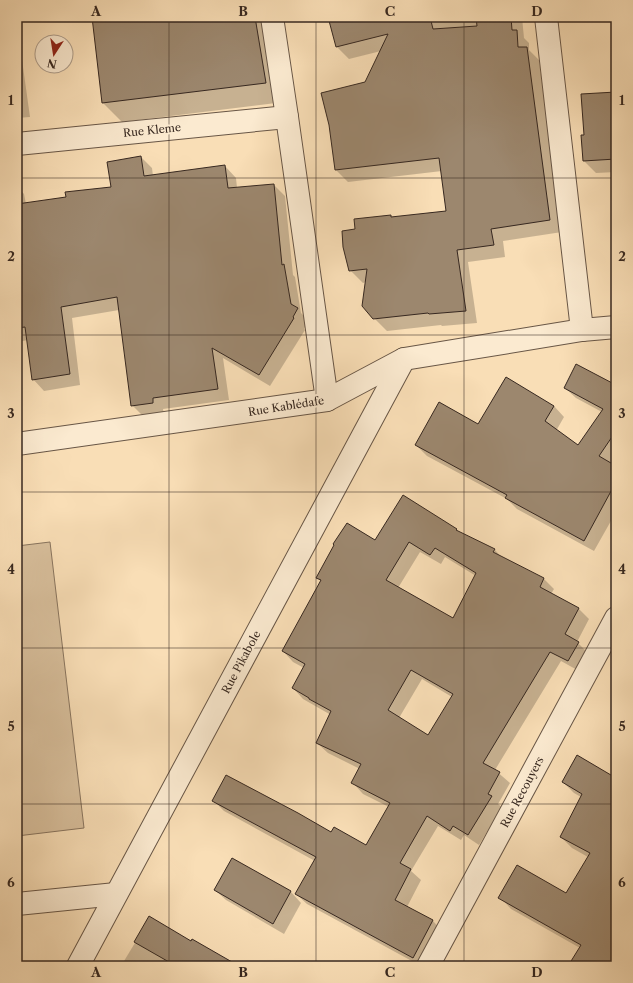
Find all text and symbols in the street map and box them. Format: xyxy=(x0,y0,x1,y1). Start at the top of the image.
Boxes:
text: A xyxy=(90,3,102,19)
text: B xyxy=(238,3,248,19)
text: C xyxy=(385,3,395,19)
text: D xyxy=(531,3,543,19)
north arrow xyxy=(34,34,74,74)
text: N xyxy=(45,56,58,72)
text: 1 xyxy=(8,92,14,108)
text: 1 xyxy=(619,92,625,108)
street label: Rue Kleme xyxy=(122,120,182,140)
text: 2 xyxy=(7,248,15,264)
text: 2 xyxy=(618,248,626,264)
street label: Rue Kablédafe xyxy=(247,393,325,419)
text: 3 xyxy=(7,405,15,421)
text: 3 xyxy=(618,405,626,421)
text: 4 xyxy=(7,561,15,577)
text: 4 xyxy=(618,561,626,577)
street label: Rue Pikabole xyxy=(219,628,263,696)
text: 5 xyxy=(7,718,15,734)
text: 5 xyxy=(618,718,626,734)
street label: Rue Recouyers xyxy=(497,754,547,830)
text: 6 xyxy=(7,874,15,890)
text: 6 xyxy=(618,874,626,890)
text: A xyxy=(90,964,102,980)
text: B xyxy=(238,964,248,980)
text: C xyxy=(385,964,395,980)
text: D xyxy=(531,964,543,980)

